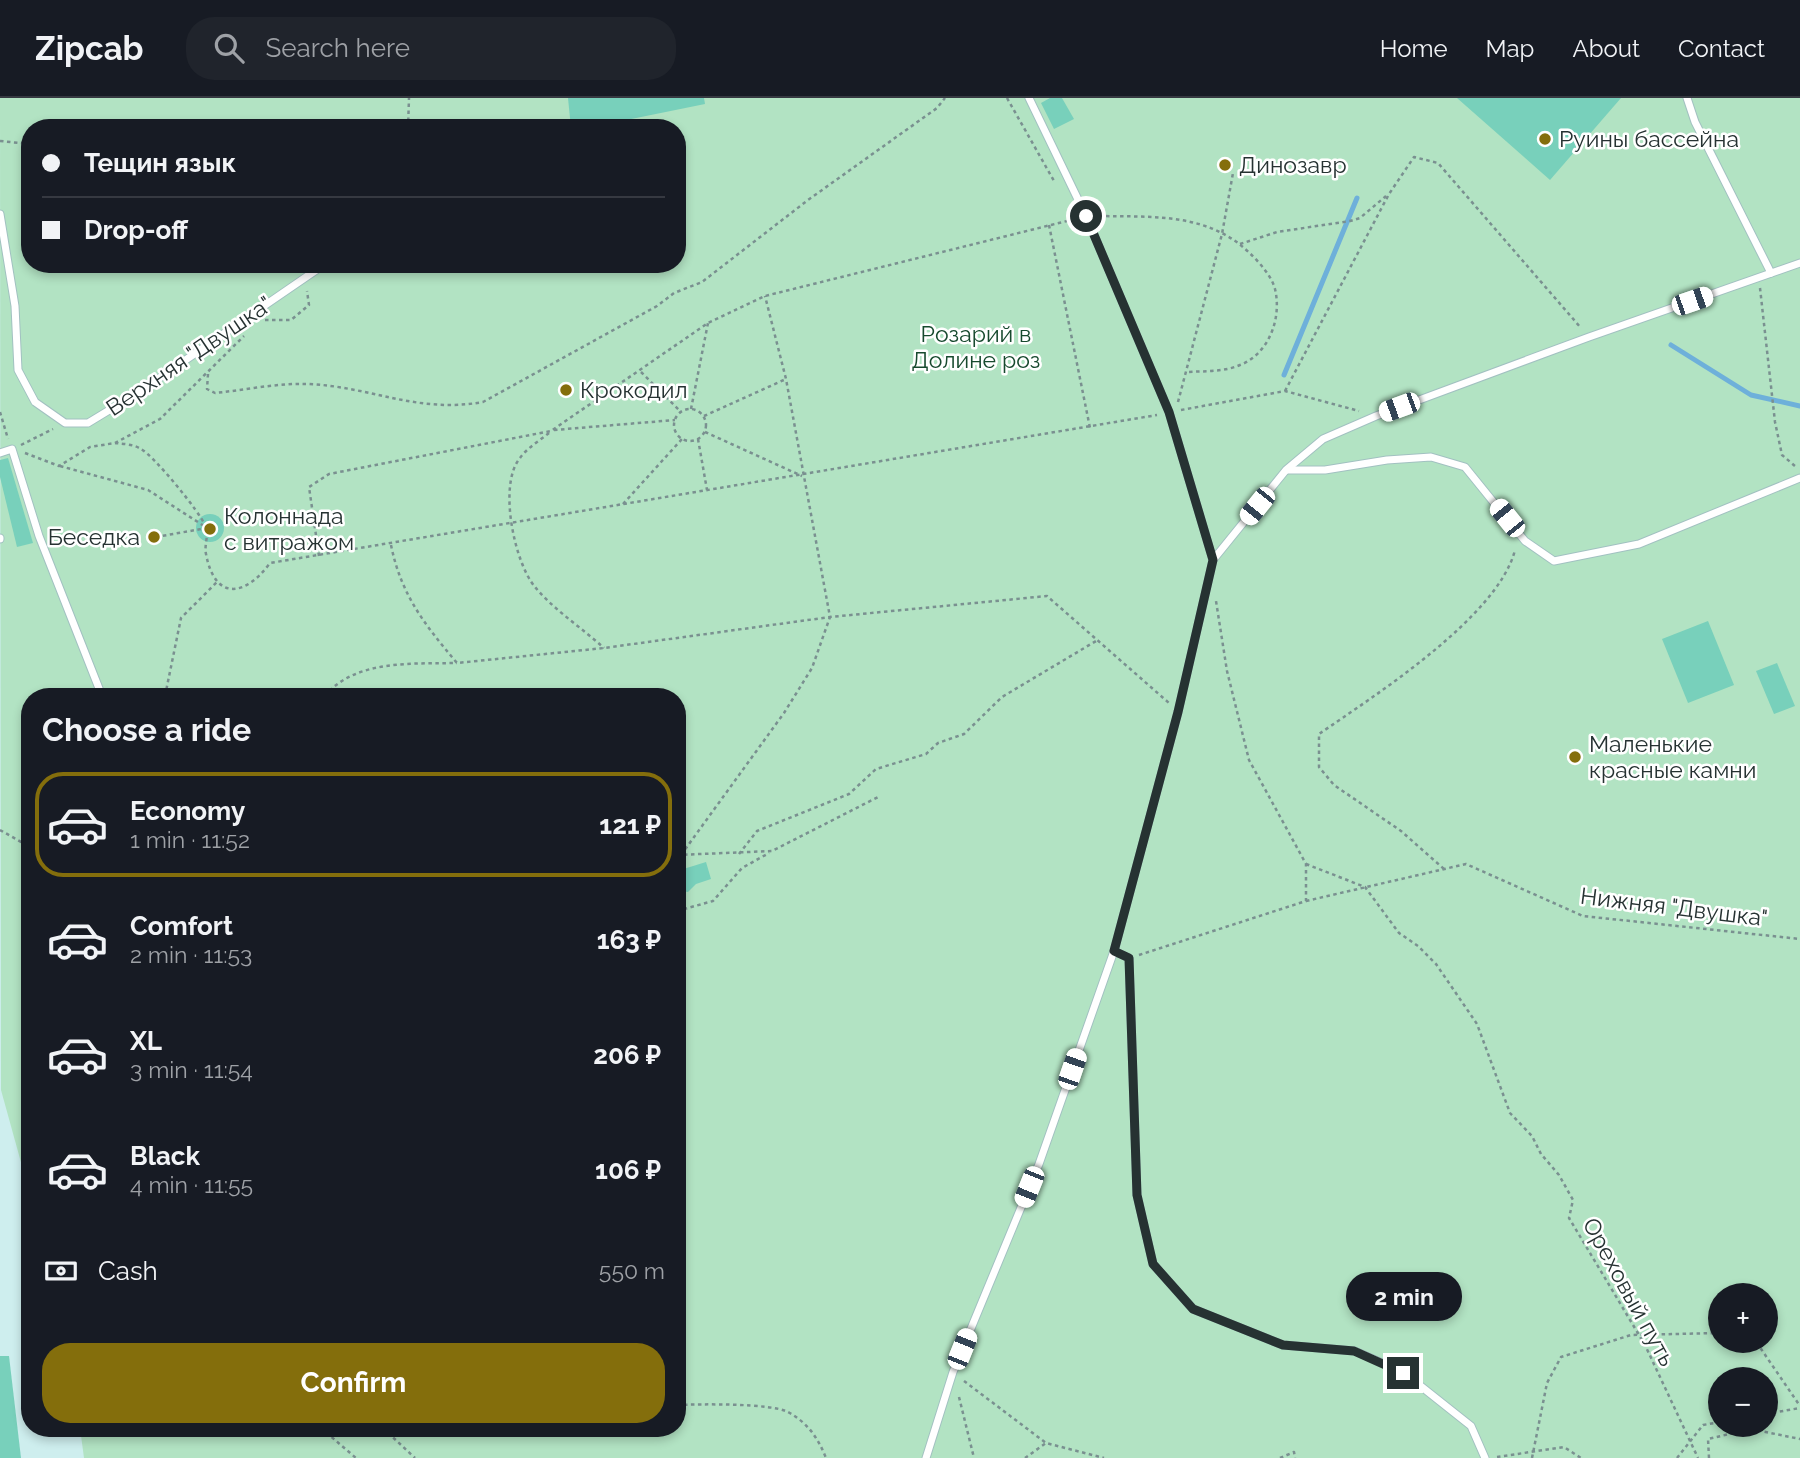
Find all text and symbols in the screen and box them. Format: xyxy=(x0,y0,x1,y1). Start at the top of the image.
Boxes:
search box xyxy=(186,17,676,80)
text: Zipcab xyxy=(35,29,144,68)
icon: search xyxy=(210,29,248,67)
text: Search here xyxy=(266,33,410,63)
text: Home xyxy=(1380,34,1448,63)
text: Map xyxy=(1486,34,1534,63)
text: About xyxy=(1572,34,1640,63)
text: Contact xyxy=(1678,34,1765,63)
place label: Руины бассейна xyxy=(1559,125,1739,152)
marker: Руины бассейна xyxy=(1537,131,1553,147)
text: Тещин язык xyxy=(84,148,236,178)
place label: Динозавр xyxy=(1239,151,1347,178)
marker: Динозавр xyxy=(1217,157,1233,173)
route start xyxy=(1070,200,1102,232)
text: Drop-off xyxy=(84,215,188,245)
car xyxy=(1669,284,1716,318)
street label: Верхняя "Двушка" xyxy=(101,290,277,421)
park label: Розарий в Долине роз xyxy=(912,320,1040,373)
place label: Крокодил xyxy=(580,376,688,403)
marker: Крокодил xyxy=(558,382,574,398)
car xyxy=(1376,390,1423,424)
car xyxy=(1236,483,1279,529)
car xyxy=(1486,495,1529,541)
place label: Колоннада с витражом xyxy=(224,502,354,555)
marker: Колоннада с витражом xyxy=(202,521,218,537)
place label: Беседка xyxy=(48,523,140,550)
marker: Беседка xyxy=(146,529,162,545)
text: Choose a ride xyxy=(42,711,251,748)
place label: Маленькие красные камни xyxy=(1589,730,1756,783)
marker: Маленькие красные камни xyxy=(1567,749,1583,765)
icon: car xyxy=(46,793,109,856)
text: Economy xyxy=(130,796,245,826)
text: 121 ₽ xyxy=(599,810,661,840)
text: 1 min · 11:52 xyxy=(130,826,250,853)
street label: Нижняя "Двушка" xyxy=(1579,882,1769,931)
icon: car xyxy=(46,908,109,971)
text: Comfort xyxy=(130,911,233,941)
text: 163 ₽ xyxy=(597,925,661,955)
text: 2 min · 11:53 xyxy=(130,941,252,968)
icon: car xyxy=(46,1023,109,1086)
text: XL xyxy=(130,1026,162,1056)
text: 206 ₽ xyxy=(593,1040,661,1070)
car xyxy=(1056,1046,1089,1092)
text: 3 min · 11:54 xyxy=(130,1056,253,1083)
icon: car xyxy=(46,1138,109,1201)
text: Black xyxy=(130,1141,200,1171)
text: 106 ₽ xyxy=(595,1155,661,1185)
car xyxy=(1012,1164,1047,1210)
text: 4 min · 11:55 xyxy=(130,1171,253,1198)
street label: Ореховый путь xyxy=(1578,1213,1681,1371)
icon: cash xyxy=(42,1252,80,1290)
text: Cash xyxy=(98,1256,158,1286)
text: 550 m xyxy=(599,1257,665,1284)
callout: 2 min xyxy=(1345,1272,1461,1320)
text: 2 min xyxy=(1374,1283,1434,1310)
map controls xyxy=(1708,1283,1778,1437)
button: + xyxy=(1708,1283,1778,1353)
car xyxy=(945,1326,980,1372)
button: Confirm xyxy=(42,1343,665,1423)
route end xyxy=(1387,1357,1419,1389)
button: − xyxy=(1708,1367,1778,1437)

